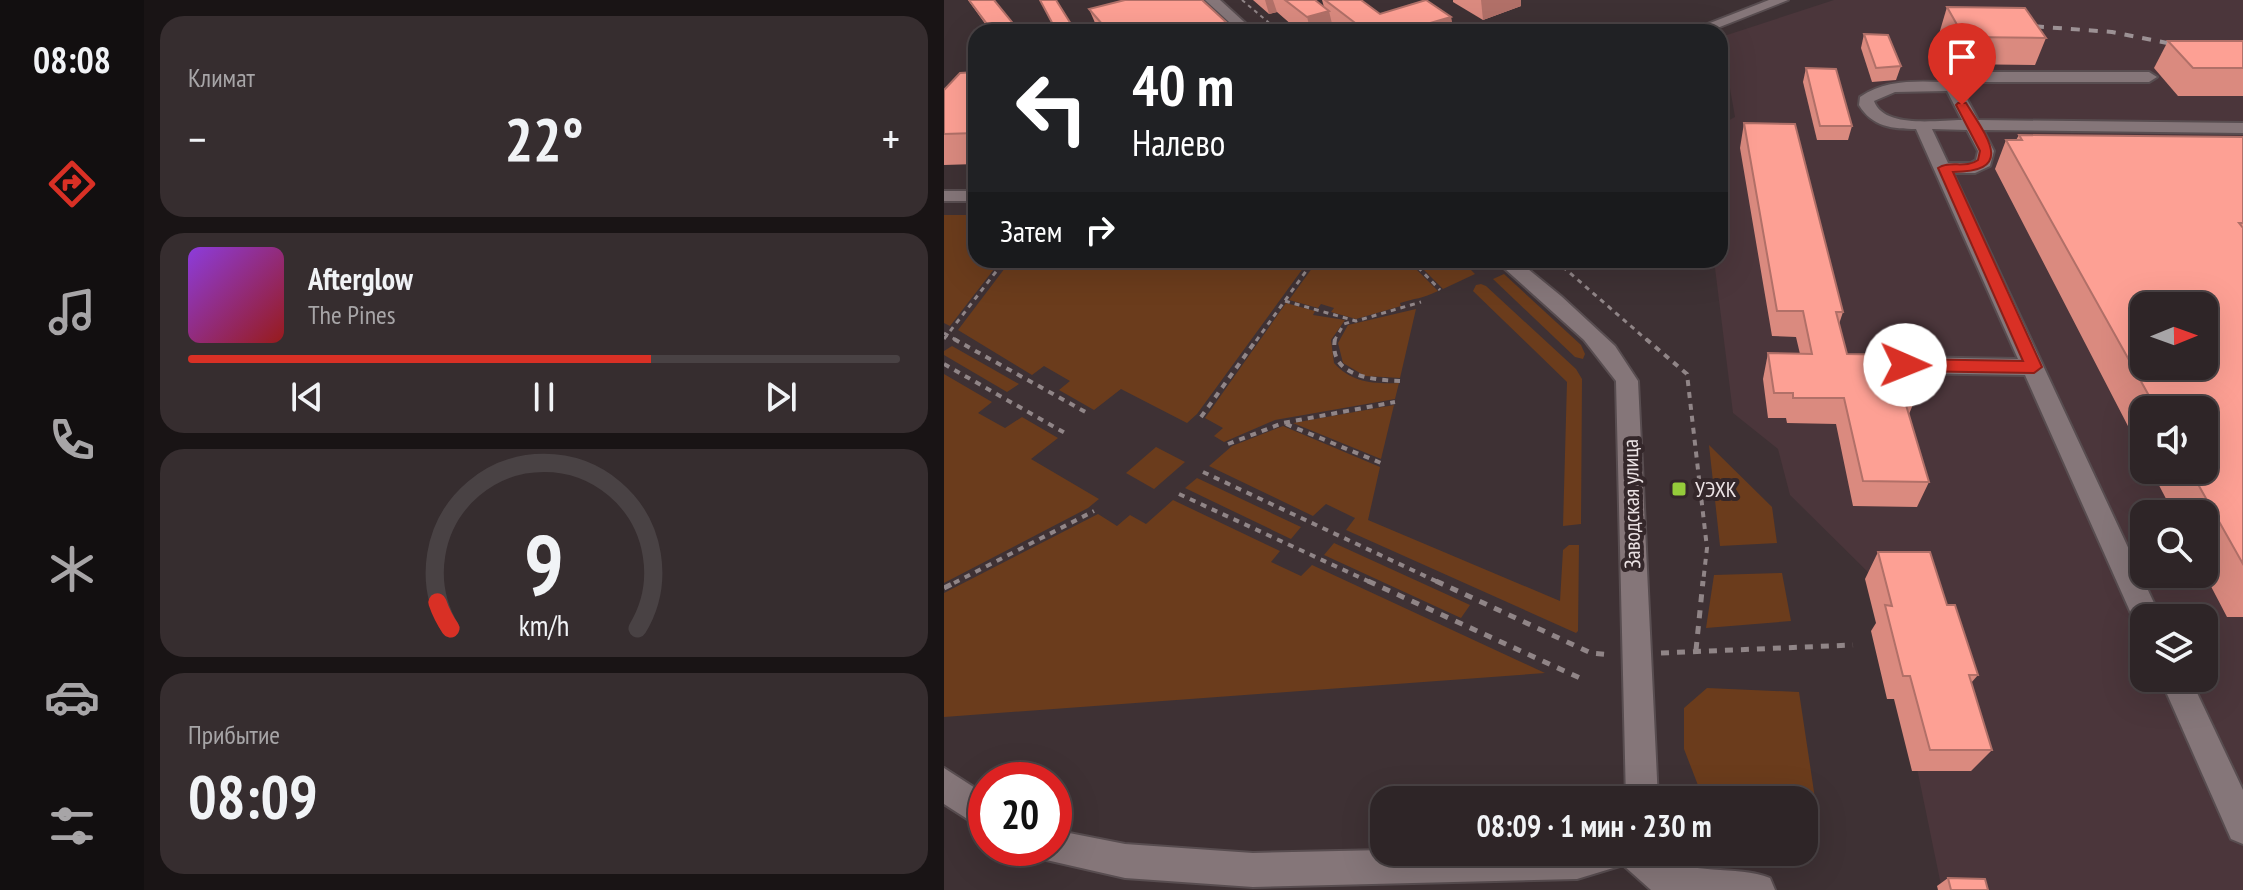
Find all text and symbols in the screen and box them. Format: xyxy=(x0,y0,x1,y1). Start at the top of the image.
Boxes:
pin xyxy=(1928,23,1996,105)
icon: arrive xyxy=(1940,35,1984,79)
text: 08:08 xyxy=(33,36,111,83)
text: 40 m xyxy=(1132,49,1234,121)
icon: left xyxy=(1000,56,1104,160)
text: Климат xyxy=(188,61,255,94)
text: 22° xyxy=(504,100,584,178)
text: − xyxy=(188,110,206,167)
text: + xyxy=(882,110,900,167)
text: Налево xyxy=(1132,119,1225,166)
icon: directions xyxy=(44,156,100,212)
icon: right xyxy=(1078,208,1122,252)
text: Затем xyxy=(1000,211,1062,250)
text: Afterglow xyxy=(308,259,413,298)
icon: music xyxy=(44,284,100,340)
north arrow xyxy=(2130,292,2218,380)
map controls xyxy=(2130,292,2218,692)
text: The Pines xyxy=(308,298,396,331)
position arrow xyxy=(1863,323,1947,407)
icon: previous xyxy=(285,375,329,419)
icon: pause xyxy=(522,375,566,419)
icon: next xyxy=(759,375,803,419)
button: sound xyxy=(2130,396,2218,484)
icon: phone xyxy=(44,412,100,468)
street label: Заводская улица xyxy=(1616,439,1646,569)
place label: УЭХК xyxy=(1695,475,1737,503)
marker: УЭХК xyxy=(1670,480,1688,498)
button: search xyxy=(2130,500,2218,588)
text: 9 xyxy=(524,510,564,618)
icon: climate xyxy=(44,541,100,597)
button: layers xyxy=(2130,604,2218,692)
text: km/h xyxy=(519,608,569,645)
icon: car xyxy=(44,669,100,725)
text: Прибытие xyxy=(188,718,280,751)
text: 08:09 xyxy=(188,757,318,835)
speed limit sign: 20 xyxy=(968,762,1072,866)
icon: filters xyxy=(44,798,100,854)
text: 08:09 · 1 мин · 230 m xyxy=(1476,806,1712,845)

